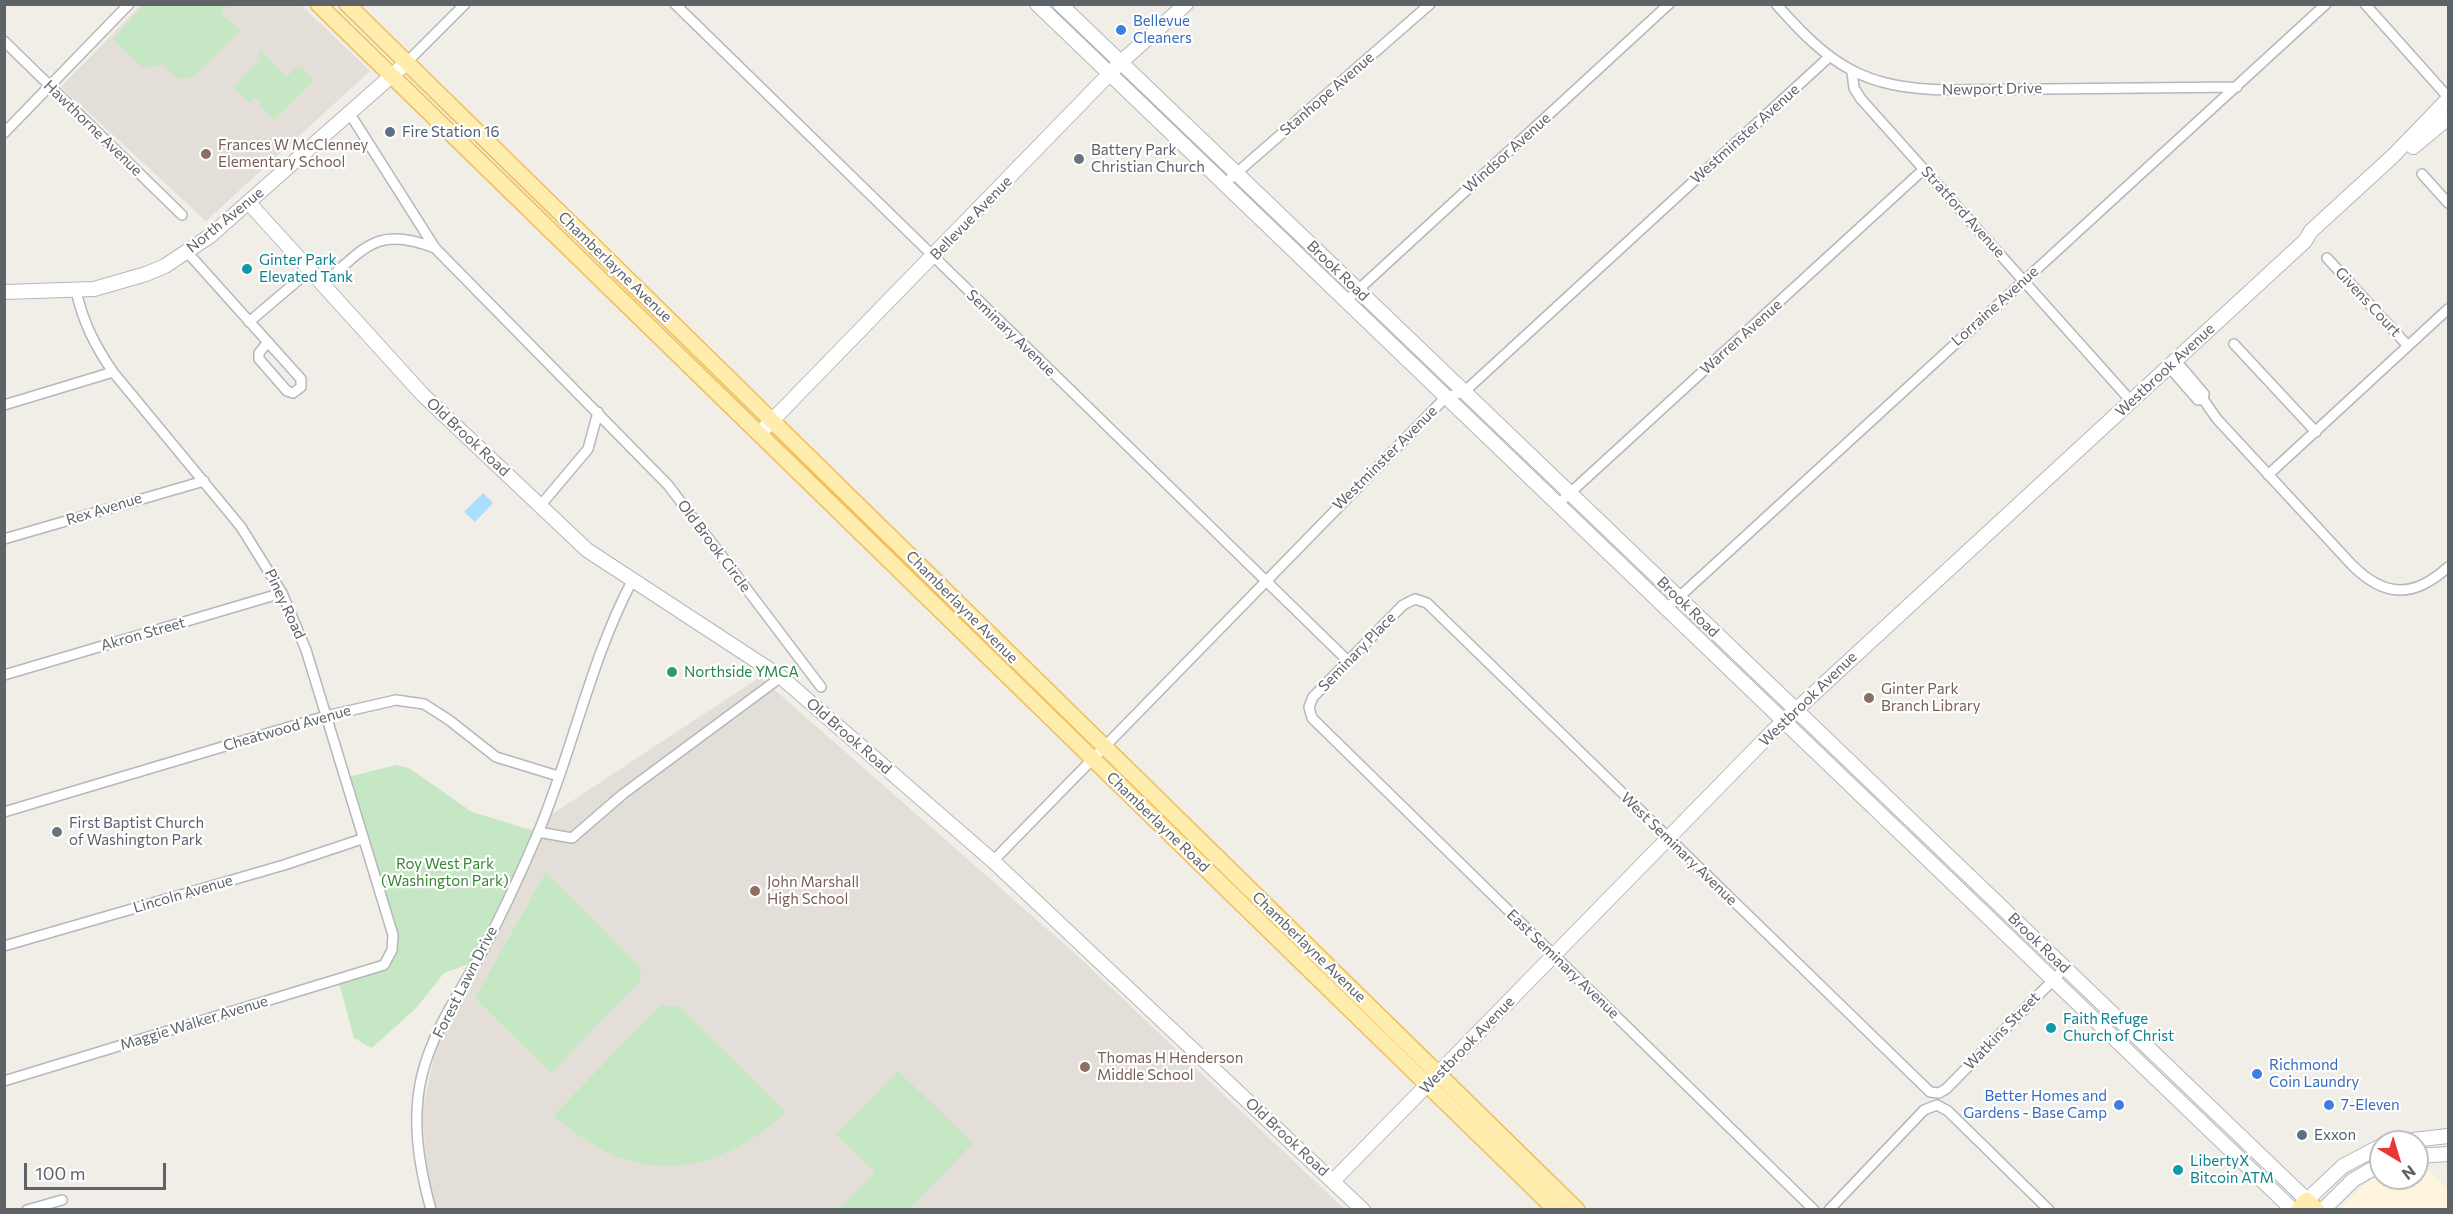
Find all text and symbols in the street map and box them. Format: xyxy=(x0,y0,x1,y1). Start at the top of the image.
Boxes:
place label: Bellevue Cleaners xyxy=(1133,12,1192,47)
marker: Bellevue Cleaners xyxy=(1114,23,1128,37)
street label: Stanhope Avenue xyxy=(1276,48,1378,140)
street label: Hawthorne Avenue xyxy=(40,76,146,180)
street label: Newport Drive xyxy=(1942,79,2042,99)
street label: Westminster Avenue xyxy=(1687,80,1803,188)
street label: Windsor Avenue xyxy=(1460,109,1554,197)
place label: Fire Station 16 xyxy=(402,123,500,141)
marker: Fire Station 16 xyxy=(383,125,397,139)
place label: Frances W McClenney Elementary School xyxy=(218,136,368,171)
place label: Battery Park Christian Church xyxy=(1091,141,1205,176)
marker: Frances W McClenney Elementary School xyxy=(199,147,213,161)
marker: Battery Park Christian Church xyxy=(1072,152,1086,166)
street label: Stratford Avenue xyxy=(1917,163,2009,261)
street label: Bellevue Avenue xyxy=(926,172,1016,264)
street label: North Avenue xyxy=(183,183,267,257)
street label: Chamberlayne Avenue xyxy=(554,208,676,326)
street label: Brook Road xyxy=(1303,237,1373,305)
place label: Ginter Park Elevated Tank xyxy=(259,251,353,286)
marker: Ginter Park Elevated Tank xyxy=(240,262,254,276)
street label: Lorraine Avenue xyxy=(1948,262,2042,350)
street label: Givens Court xyxy=(2331,264,2405,340)
street label: Seminary Avenue xyxy=(963,286,1059,380)
street label: Warren Avenue xyxy=(1697,296,1785,378)
street label: Westbrook Avenue xyxy=(2112,320,2218,420)
street label: Old Brook Road xyxy=(423,394,513,480)
street label: Westminster Avenue xyxy=(1329,402,1441,514)
street label: Rex Avenue xyxy=(64,489,144,529)
street label: Old Brook Circle xyxy=(673,496,755,596)
street label: Chamberlayne Avenue xyxy=(902,547,1022,667)
street label: Piney Road xyxy=(261,566,309,642)
street label: Brook Road xyxy=(1653,573,1723,641)
street label: Seminary Place xyxy=(1315,609,1399,695)
street label: Akron Street xyxy=(99,613,187,655)
street label: Westbrook Avenue xyxy=(1755,648,1861,750)
place label: Northside YMCA xyxy=(684,663,799,681)
marker: Northside YMCA xyxy=(665,665,679,679)
place label: Ginter Park Branch Library xyxy=(1881,680,1981,715)
marker: Ginter Park Branch Library xyxy=(1862,691,1876,705)
street label: Old Brook Road xyxy=(803,694,895,778)
street label: Cheatwood Avenue xyxy=(221,701,353,755)
street label: Chamberlayne Road xyxy=(1103,768,1213,876)
street label: West Seminary Avenue xyxy=(1617,789,1741,909)
place label: First Baptist Church of Washington Park xyxy=(69,814,204,849)
marker: First Baptist Church of Washington Park xyxy=(50,825,64,839)
park label: Roy West Park (Washington Park) xyxy=(381,855,509,890)
street label: Lincoln Avenue xyxy=(131,871,235,917)
place label: John Marshall High School xyxy=(767,873,859,908)
marker: John Marshall High School xyxy=(748,884,762,898)
street label: Chamberlayne Avenue xyxy=(1248,888,1370,1006)
street label: East Seminary Avenue xyxy=(1503,906,1623,1022)
street label: Brook Road xyxy=(2004,909,2074,977)
street label: Forest Lawn Drive xyxy=(429,923,501,1041)
street label: Watkins Street xyxy=(1960,988,2044,1074)
street label: Maggie Walker Avenue xyxy=(118,992,270,1054)
street label: Westbrook Avenue xyxy=(1416,992,1518,1098)
place label: Faith Refuge Church of Christ xyxy=(2063,1010,2174,1045)
marker: Faith Refuge Church of Christ xyxy=(2044,1021,2058,1035)
place label: Thomas H Henderson Middle School xyxy=(1097,1049,1243,1084)
place label: Richmond Coin Laundry xyxy=(2269,1056,2359,1091)
marker: Thomas H Henderson Middle School xyxy=(1078,1060,1092,1074)
marker: Richmond Coin Laundry xyxy=(2250,1067,2264,1081)
place label: Better Homes and Gardens - Base Camp xyxy=(1963,1087,2107,1122)
street label: Old Brook Road xyxy=(1242,1094,1332,1180)
place label: 7-Eleven xyxy=(2341,1096,2400,1114)
marker: Better Homes and Gardens - Base Camp xyxy=(2112,1098,2126,1112)
marker: 7-Eleven xyxy=(2322,1098,2336,1112)
place label: Exxon xyxy=(2314,1126,2356,1144)
marker: Exxon xyxy=(2295,1128,2309,1142)
north arrow xyxy=(2369,1130,2429,1190)
scale bar xyxy=(27,1151,170,1189)
place label: LibertyX Bitcoin ATM xyxy=(2190,1152,2274,1187)
text: 100 m xyxy=(35,1162,85,1184)
text: N xyxy=(2399,1162,2420,1184)
marker: LibertyX Bitcoin ATM xyxy=(2171,1163,2185,1177)

